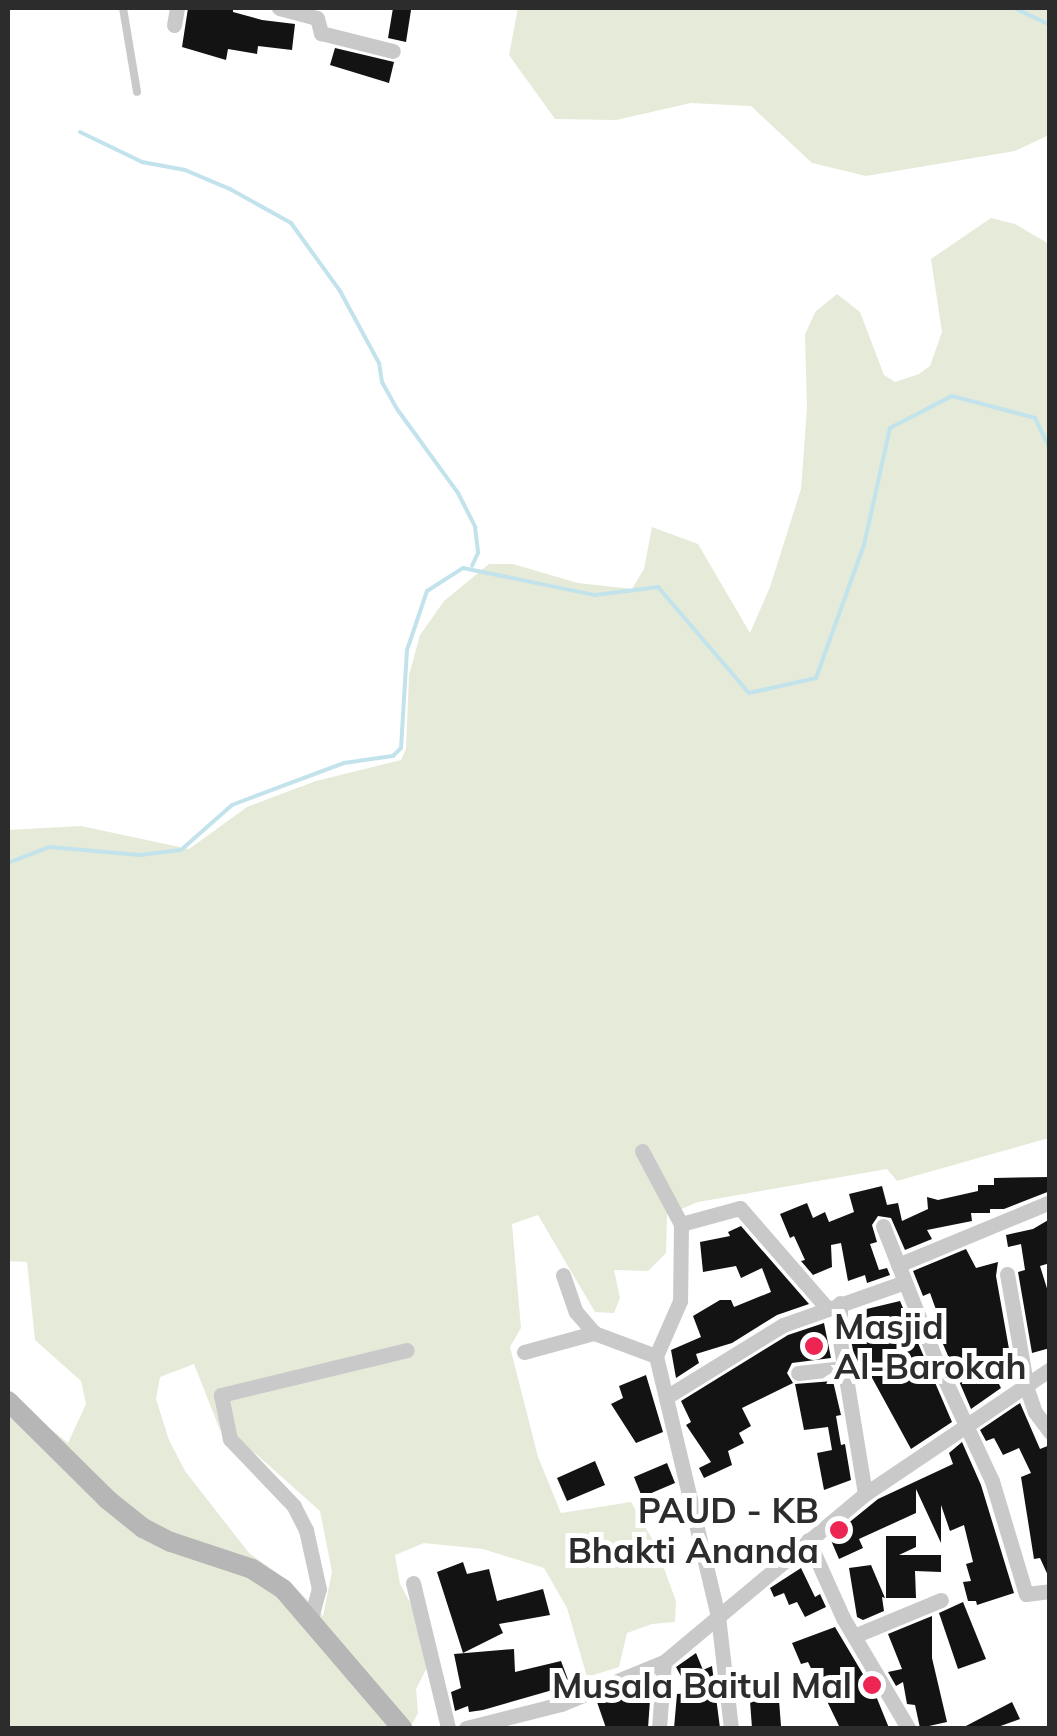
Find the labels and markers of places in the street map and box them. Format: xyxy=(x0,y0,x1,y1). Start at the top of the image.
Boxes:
place label: Masjid Al-Barokah xyxy=(834,1305,1027,1387)
marker: Masjid Al-Barokah xyxy=(803,1335,825,1357)
place label: PAUD - KB Bhakti Ananda xyxy=(568,1489,819,1571)
marker: PAUD - KB Bhakti Ananda xyxy=(828,1519,850,1541)
place label: Musala Baitul Mal xyxy=(552,1664,852,1706)
marker: Musala Baitul Mal xyxy=(861,1674,883,1696)

